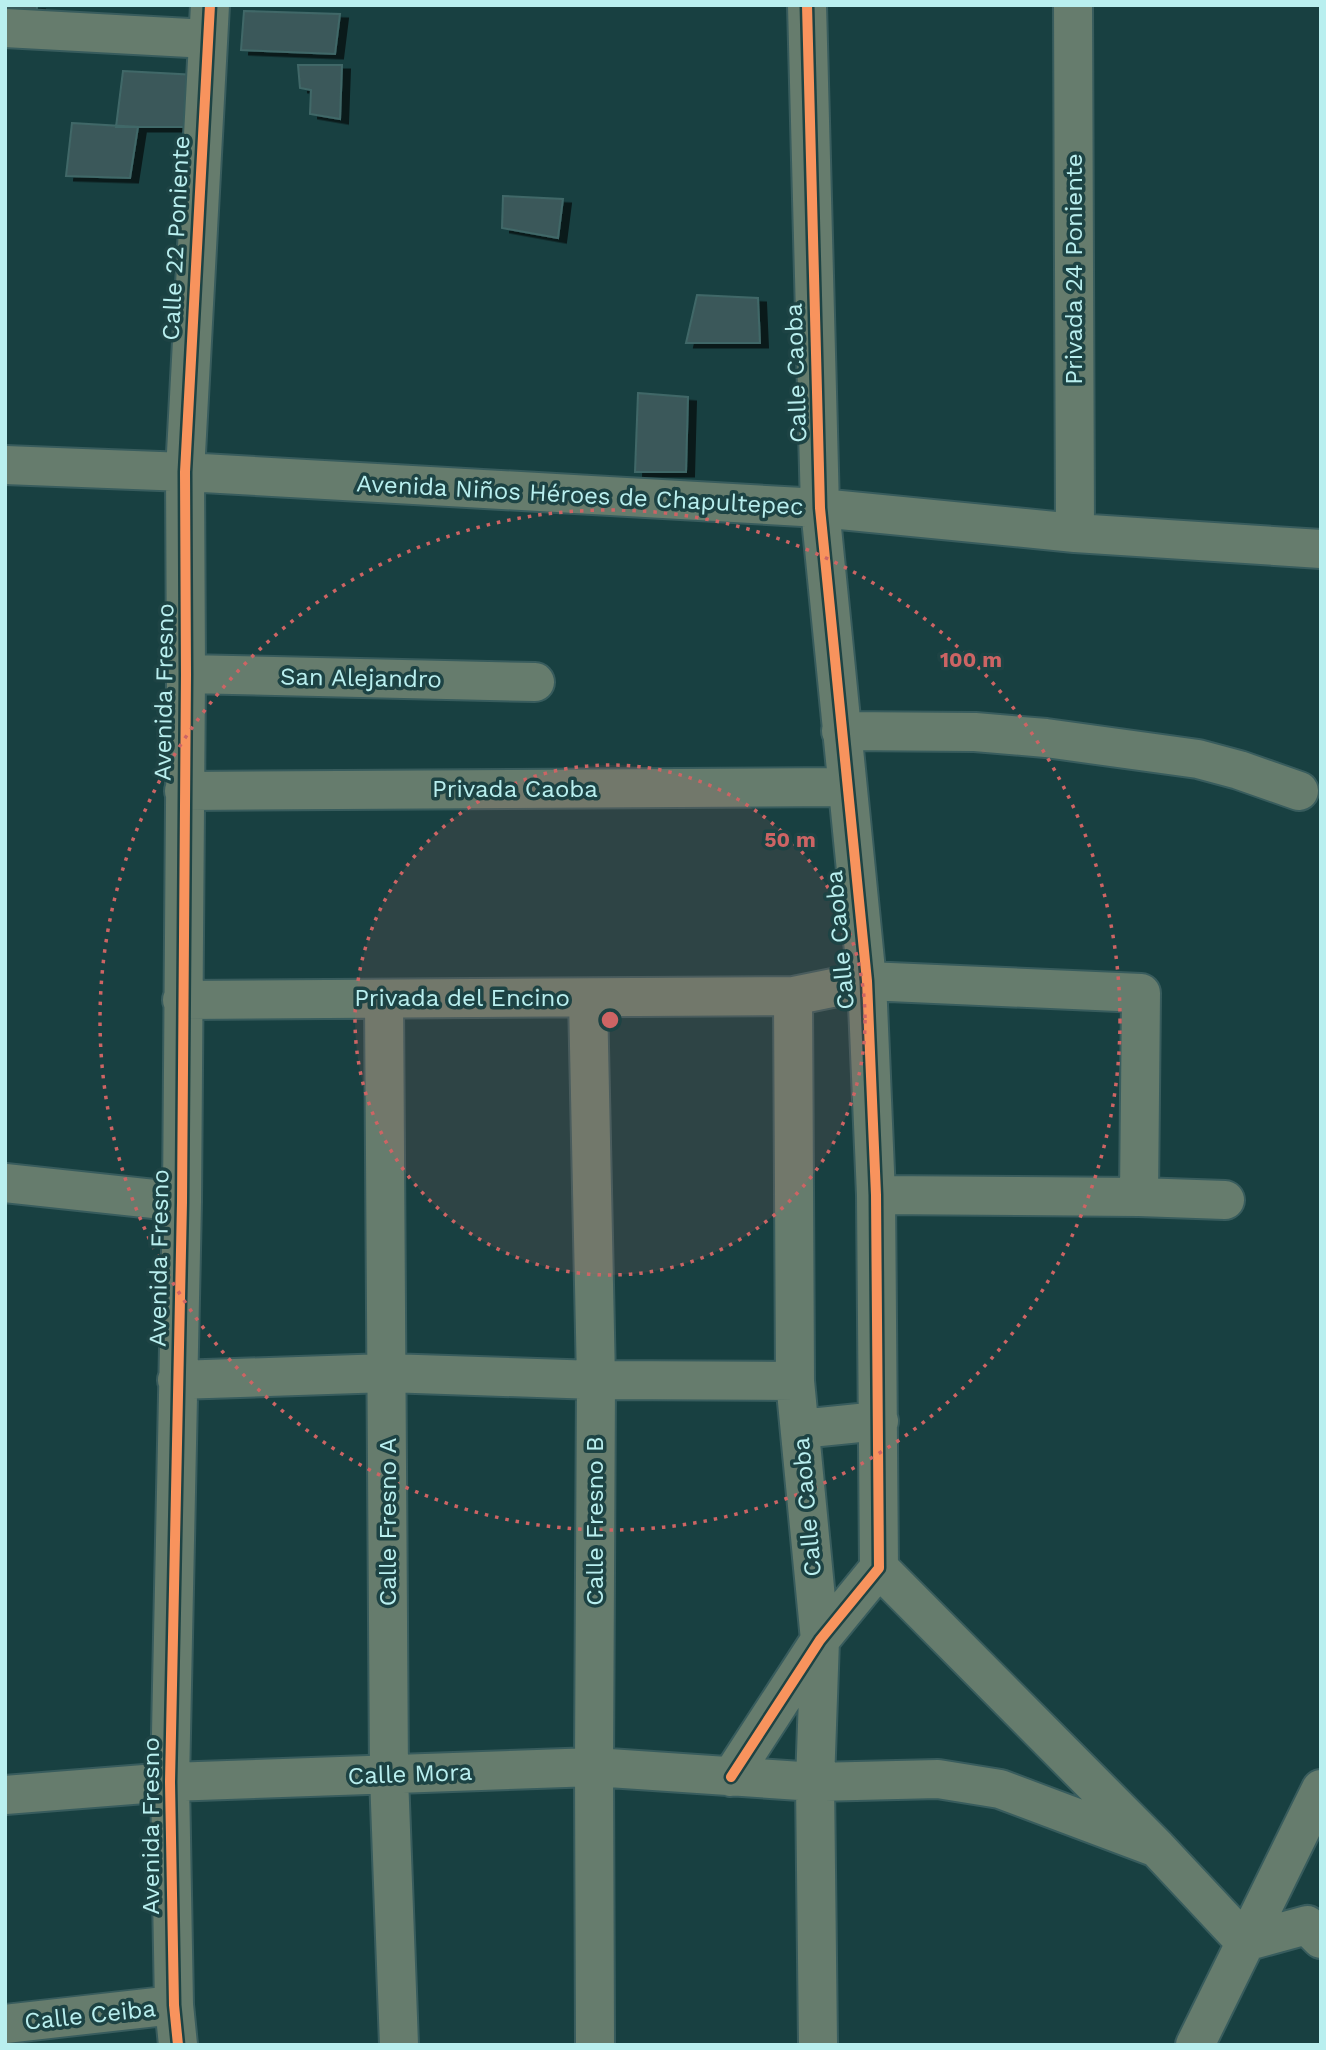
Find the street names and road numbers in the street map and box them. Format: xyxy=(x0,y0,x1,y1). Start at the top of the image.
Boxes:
street label: Calle 22 Poniente xyxy=(157,135,195,341)
street label: Privada 24 Poniente xyxy=(1060,153,1088,385)
street label: Calle Caoba xyxy=(780,303,812,443)
street label: Avenida Niños Héroes de Chapultepec xyxy=(356,469,804,521)
street label: Avenida Fresno xyxy=(148,603,180,781)
street label: San Alejandro xyxy=(280,663,442,693)
street label: Privada Caoba xyxy=(432,775,598,803)
street label: Calle Caoba xyxy=(820,869,860,1011)
street label: Privada del Encino xyxy=(354,984,570,1012)
street label: Avenida Fresno xyxy=(143,1169,175,1347)
street label: Calle Fresno B xyxy=(581,1436,609,1606)
street label: Calle Caoba xyxy=(787,1436,827,1578)
street label: Calle Fresno A xyxy=(374,1438,402,1606)
street label: Avenida Fresno xyxy=(137,1737,165,1915)
street label: Calle Mora xyxy=(347,1758,473,1790)
street label: Calle Ceiba xyxy=(23,1994,157,2036)

